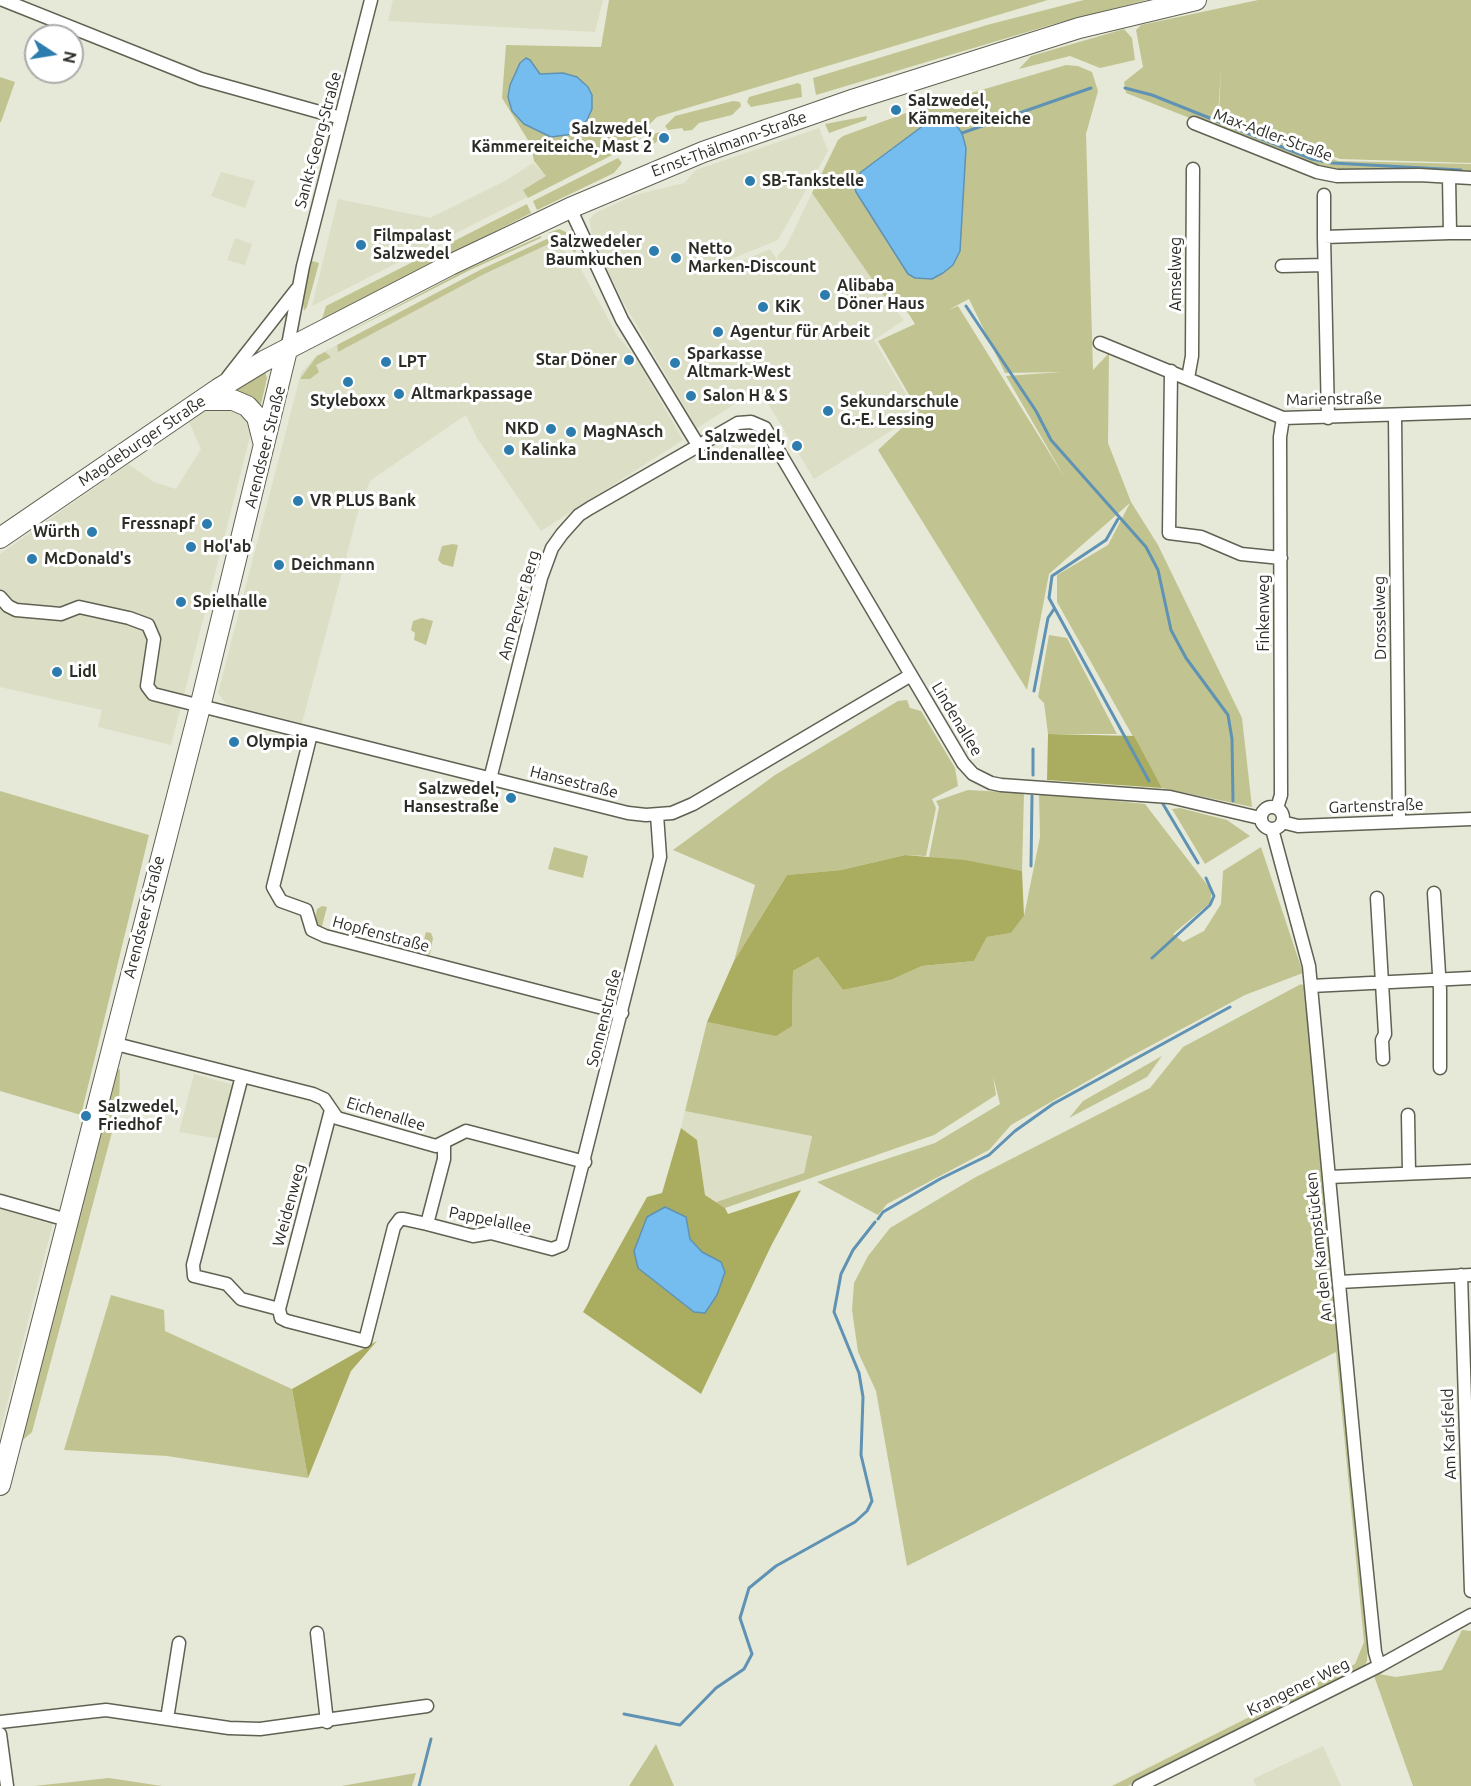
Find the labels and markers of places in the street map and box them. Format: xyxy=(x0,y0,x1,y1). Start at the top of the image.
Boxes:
place label: Salzwedel, Kämmereiteiche xyxy=(908,91,1031,129)
marker: Salzwedel, Kämmereiteiche xyxy=(889,103,903,117)
place label: Salzwedel, Kämmereiteiche, Mast 2 xyxy=(471,119,652,157)
marker: Salzwedel, Kämmereiteiche, Mast 2 xyxy=(657,131,671,145)
place label: SB-Tankstelle xyxy=(762,171,864,191)
marker: SB-Tankstelle xyxy=(743,174,757,188)
place label: Filmpalast Salzwedel xyxy=(373,226,452,264)
place label: Salzwedeler Baumkuchen xyxy=(546,232,642,270)
marker: Filmpalast Salzwedel xyxy=(354,238,368,252)
place label: Netto Marken-Discount xyxy=(688,239,816,277)
marker: Salzwedeler Baumkuchen xyxy=(647,244,661,258)
marker: Netto Marken-Discount xyxy=(669,251,683,265)
place label: Alibaba Döner Haus xyxy=(837,276,924,314)
marker: Alibaba Döner Haus xyxy=(818,288,832,302)
place label: KiK xyxy=(775,297,801,317)
marker: KiK xyxy=(756,300,770,314)
place label: Agentur für Arbeit xyxy=(730,322,870,342)
marker: Agentur für Arbeit xyxy=(711,325,725,339)
place label: Sparkasse Altmark-West xyxy=(687,344,791,382)
place label: Star Döner xyxy=(536,350,617,370)
place label: LPT xyxy=(398,352,427,372)
marker: Star Döner xyxy=(622,353,636,367)
marker: LPT xyxy=(379,355,393,369)
marker: Sparkasse Altmark-West xyxy=(668,356,682,370)
marker: Styleboxx xyxy=(341,375,355,389)
place label: Altmarkpassage xyxy=(411,384,533,404)
place label: Salon H & S xyxy=(703,386,788,406)
marker: Altmarkpassage xyxy=(392,387,406,401)
marker: Salon H & S xyxy=(684,389,698,403)
place label: Styleboxx xyxy=(310,391,386,411)
place label: Sekundarschule G.-E. Lessing xyxy=(840,392,959,430)
marker: Sekundarschule G.-E. Lessing xyxy=(821,404,835,418)
place label: NKD xyxy=(505,419,539,439)
marker: NKD xyxy=(544,422,558,436)
place label: MagNAsch xyxy=(583,422,663,442)
marker: MagNAsch xyxy=(564,425,578,439)
place label: Salzwedel, Lindenallee xyxy=(697,427,785,465)
marker: Salzwedel, Lindenallee xyxy=(790,439,804,453)
place label: Kalinka xyxy=(521,440,576,460)
marker: Kalinka xyxy=(502,443,516,457)
place label: VR PLUS Bank xyxy=(310,491,416,511)
marker: VR PLUS Bank xyxy=(291,494,305,508)
place label: Fressnapf xyxy=(121,514,195,534)
marker: Fressnapf xyxy=(200,517,214,531)
place label: Würth xyxy=(33,522,80,542)
marker: Würth xyxy=(85,525,99,539)
place label: Hol'ab xyxy=(203,537,251,557)
marker: Hol'ab xyxy=(184,540,198,554)
place label: McDonald's xyxy=(44,549,131,569)
marker: McDonald's xyxy=(25,552,39,566)
place label: Deichmann xyxy=(291,555,375,575)
marker: Deichmann xyxy=(272,558,286,572)
place label: Spielhalle xyxy=(193,592,267,612)
marker: Spielhalle xyxy=(174,595,188,609)
place label: Lidl xyxy=(69,662,97,682)
marker: Lidl xyxy=(50,665,64,679)
place label: Olympia xyxy=(246,732,308,752)
marker: Olympia xyxy=(227,735,241,749)
place label: Salzwedel, Hansestraße xyxy=(403,779,499,817)
marker: Salzwedel, Hansestraße xyxy=(504,791,518,805)
place label: Salzwedel, Friedhof xyxy=(98,1097,178,1135)
marker: Salzwedel, Friedhof xyxy=(79,1109,93,1123)

